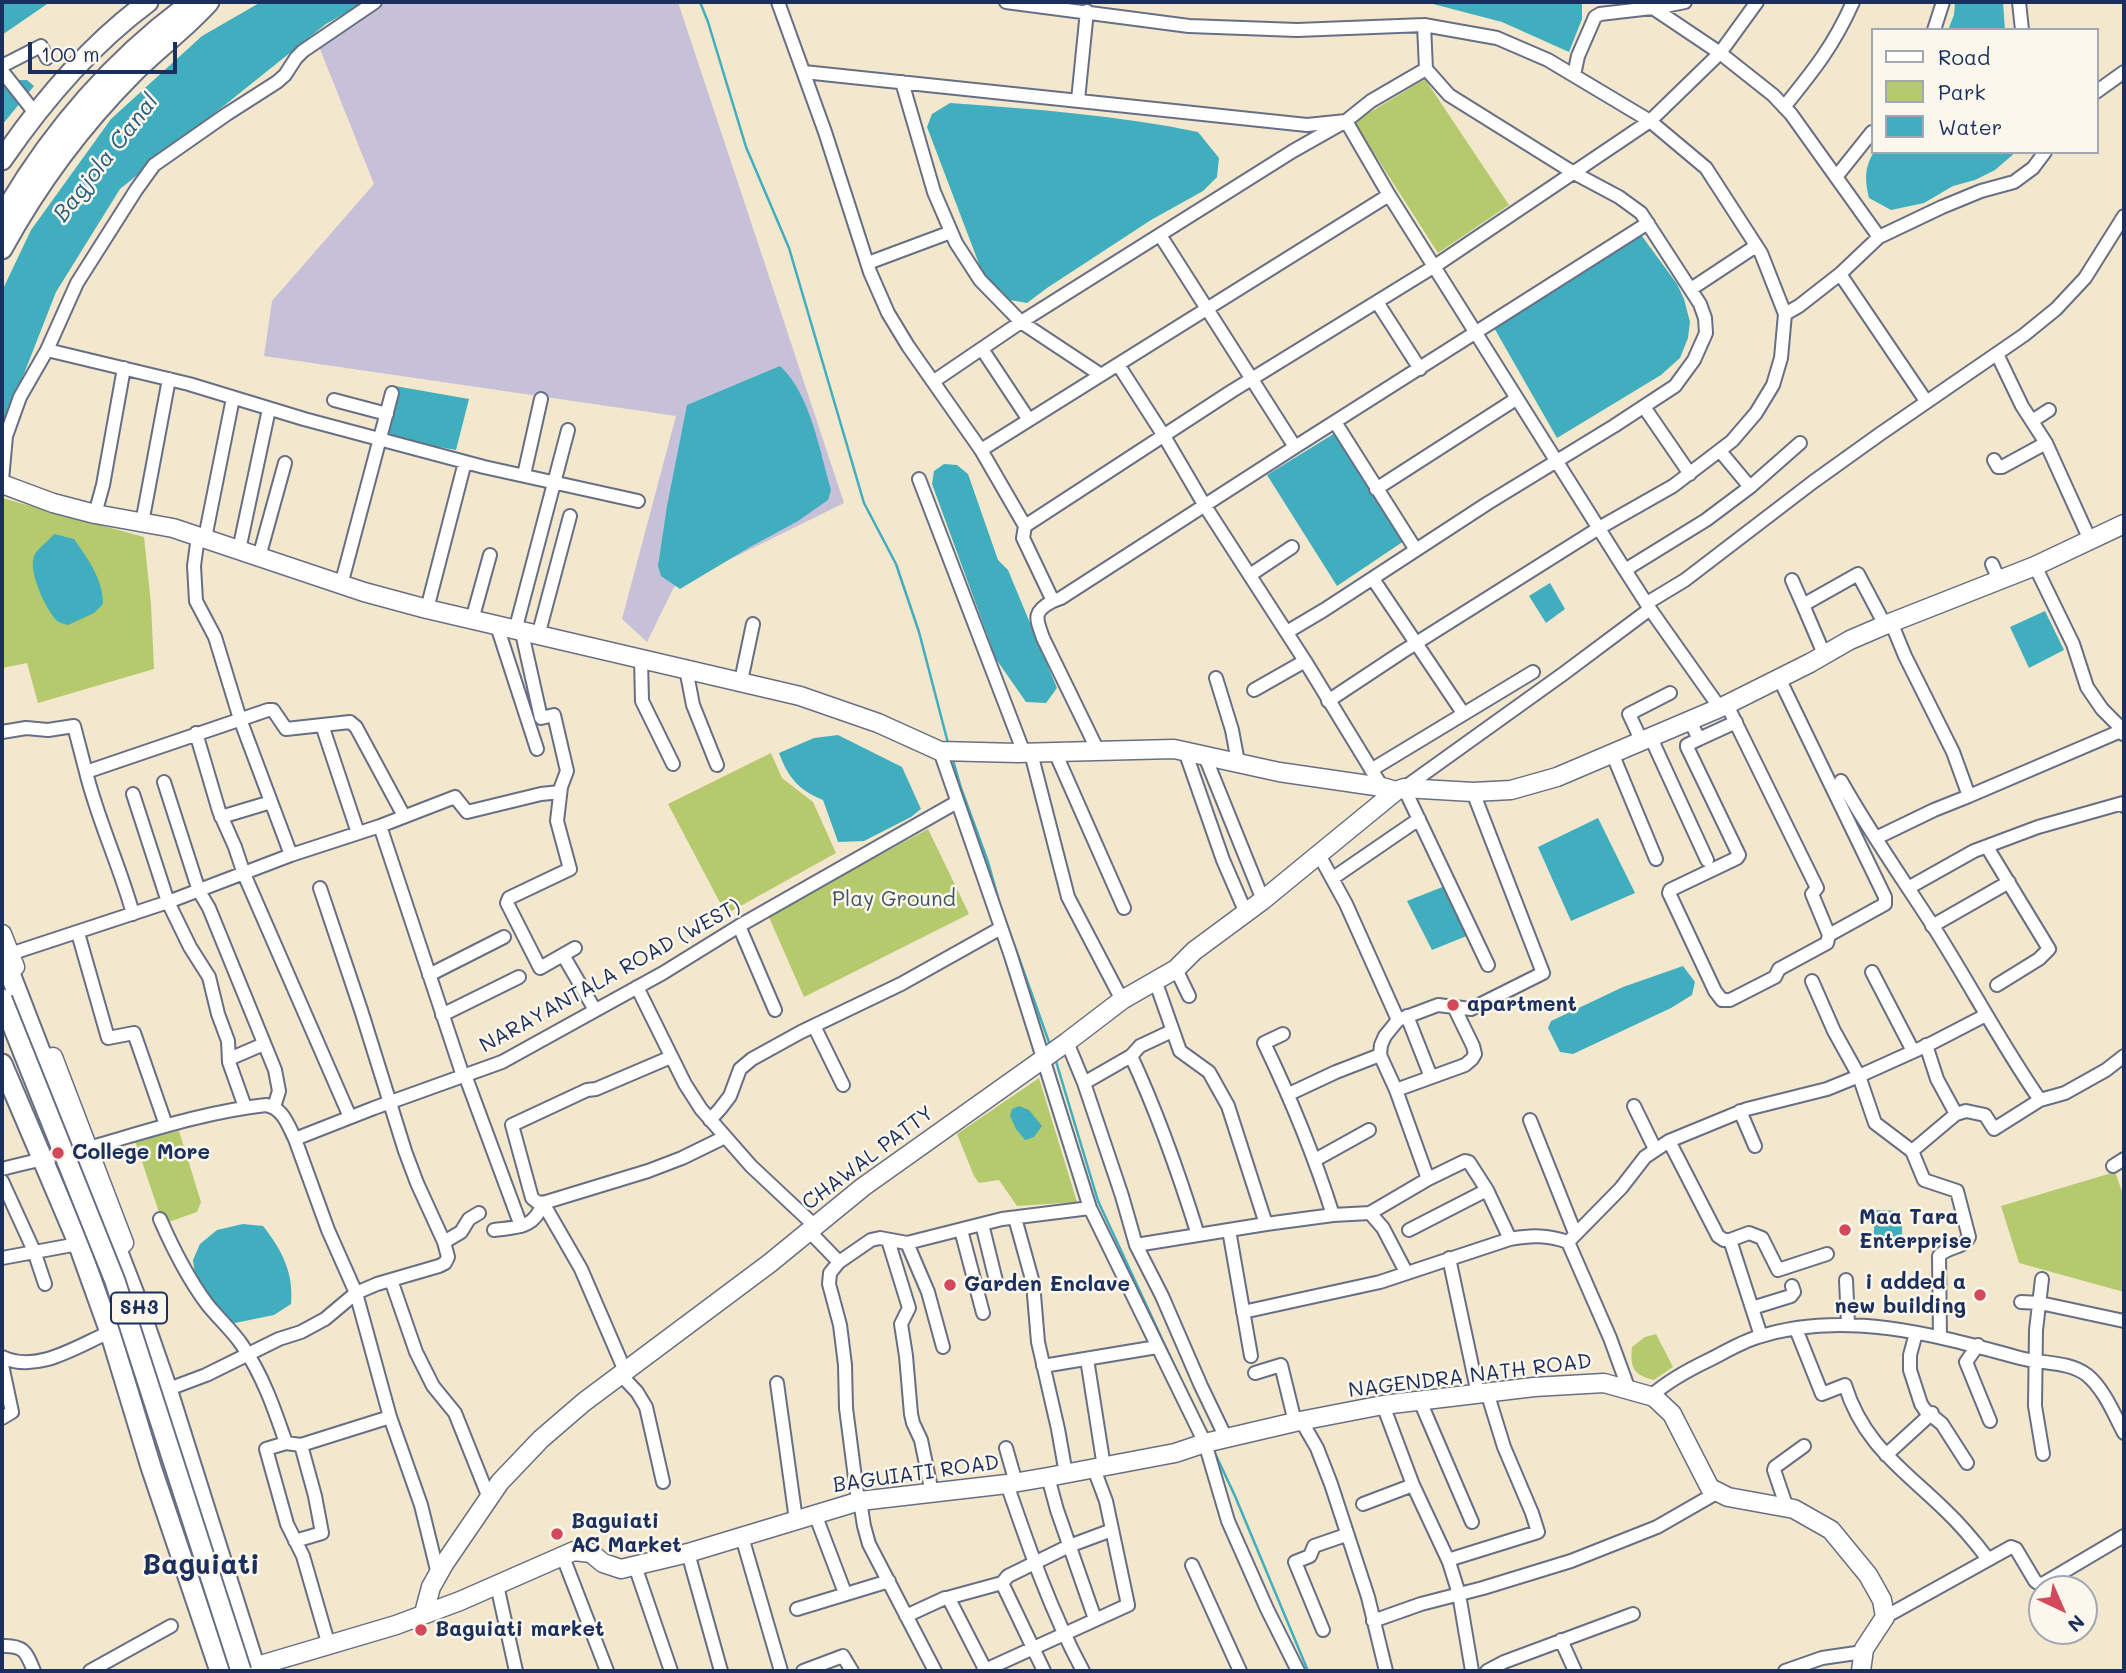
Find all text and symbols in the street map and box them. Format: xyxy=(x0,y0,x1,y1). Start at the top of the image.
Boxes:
scale bar xyxy=(32,28,180,72)
legend xyxy=(1870,28,2098,154)
text: 100 m xyxy=(41,40,100,67)
text: Road xyxy=(1938,43,1990,70)
text: Park xyxy=(1938,78,1986,105)
water label: Bagjola Canal xyxy=(48,89,164,227)
text: Water xyxy=(1938,113,2002,140)
park label: Play Ground xyxy=(832,887,956,913)
street label: NARAYANTALA ROAD (WEST) xyxy=(475,894,745,1058)
place label: apartment xyxy=(1467,992,1577,1018)
marker: apartment xyxy=(1445,997,1461,1013)
street label: CHAWAL PATTY xyxy=(797,1100,939,1216)
place label: College More xyxy=(72,1140,210,1166)
marker: College More xyxy=(50,1145,66,1161)
place label: Maa Tara Enterprise xyxy=(1859,1205,1972,1255)
marker: Maa Tara Enterprise xyxy=(1837,1222,1853,1238)
place label: i added a new building xyxy=(1835,1270,1966,1320)
place label: Garden Enclave xyxy=(964,1272,1130,1298)
marker: Garden Enclave xyxy=(942,1277,958,1293)
marker: i added a new building xyxy=(1972,1287,1988,1303)
road number: SH3 xyxy=(111,1292,167,1324)
street label: NAGENDRA NATH ROAD xyxy=(1347,1349,1593,1403)
street label: BAGUIATI ROAD xyxy=(831,1450,1001,1498)
place label: Baguiati AC Market xyxy=(571,1509,682,1559)
marker: Baguiati AC Market xyxy=(549,1526,565,1542)
district label: Baguiati xyxy=(142,1548,260,1582)
north arrow xyxy=(2028,1575,2098,1645)
text: N xyxy=(2063,1610,2090,1638)
place label: Baguiati market xyxy=(435,1617,604,1643)
marker: Baguiati market xyxy=(413,1622,429,1638)

